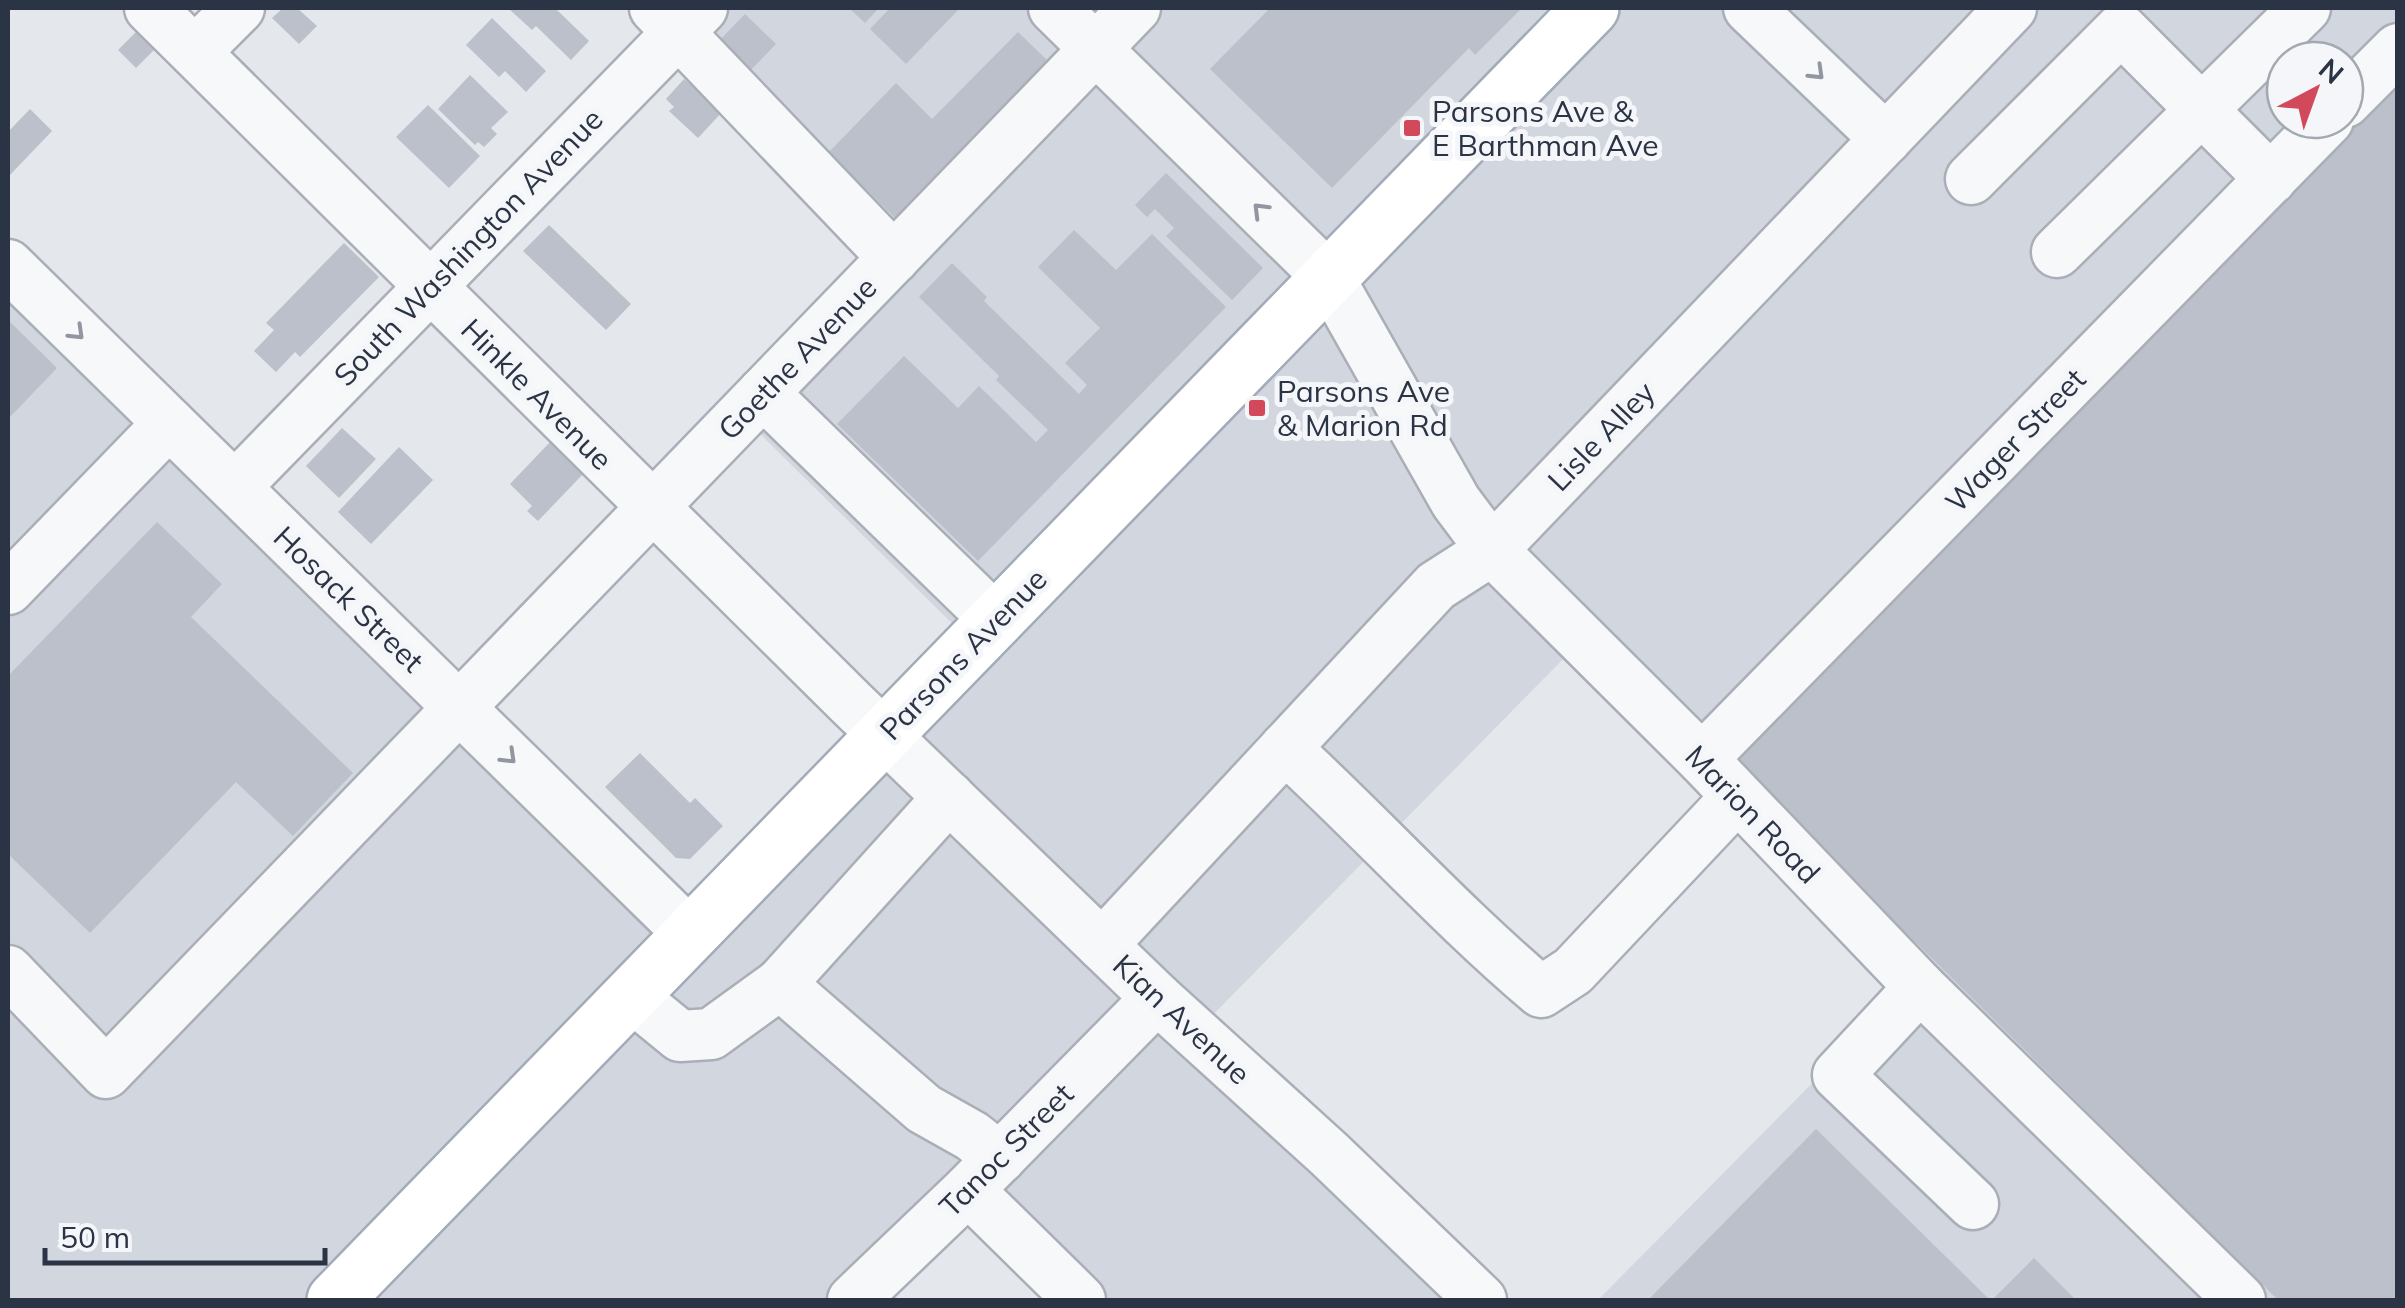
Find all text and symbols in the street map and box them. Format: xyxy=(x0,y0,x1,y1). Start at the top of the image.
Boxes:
north arrow xyxy=(2265,40,2365,140)
text: N xyxy=(2312,51,2351,91)
one-way arrow xyxy=(1806,62,1824,80)
place label: Parsons Ave & E Barthman Ave xyxy=(1432,92,1659,164)
street label: South Washington Avenue xyxy=(325,100,611,394)
marker: Parsons Ave & E Barthman Ave xyxy=(1401,117,1423,139)
one-way arrow xyxy=(1253,204,1271,222)
street label: Goethe Avenue xyxy=(710,269,884,447)
street label: Hinkle Avenue xyxy=(453,310,621,478)
one-way arrow xyxy=(66,321,84,339)
street label: Wager Street xyxy=(1937,360,2093,520)
place label: Parsons Ave & Marion Rd xyxy=(1277,372,1450,444)
street label: Lisle Alley xyxy=(1539,373,1663,499)
marker: Parsons Ave & Marion Rd xyxy=(1246,397,1268,419)
street label: Hosack Street xyxy=(266,518,432,680)
street label: Parsons Avenue xyxy=(871,560,1055,748)
street label: Marion Road xyxy=(1678,737,1828,891)
one-way arrow xyxy=(498,745,516,763)
street label: Kian Avenue xyxy=(1105,946,1259,1092)
street label: Tanoc Street xyxy=(931,1075,1081,1225)
scale bar xyxy=(45,1203,325,1265)
text: 50 m xyxy=(60,1218,130,1256)

